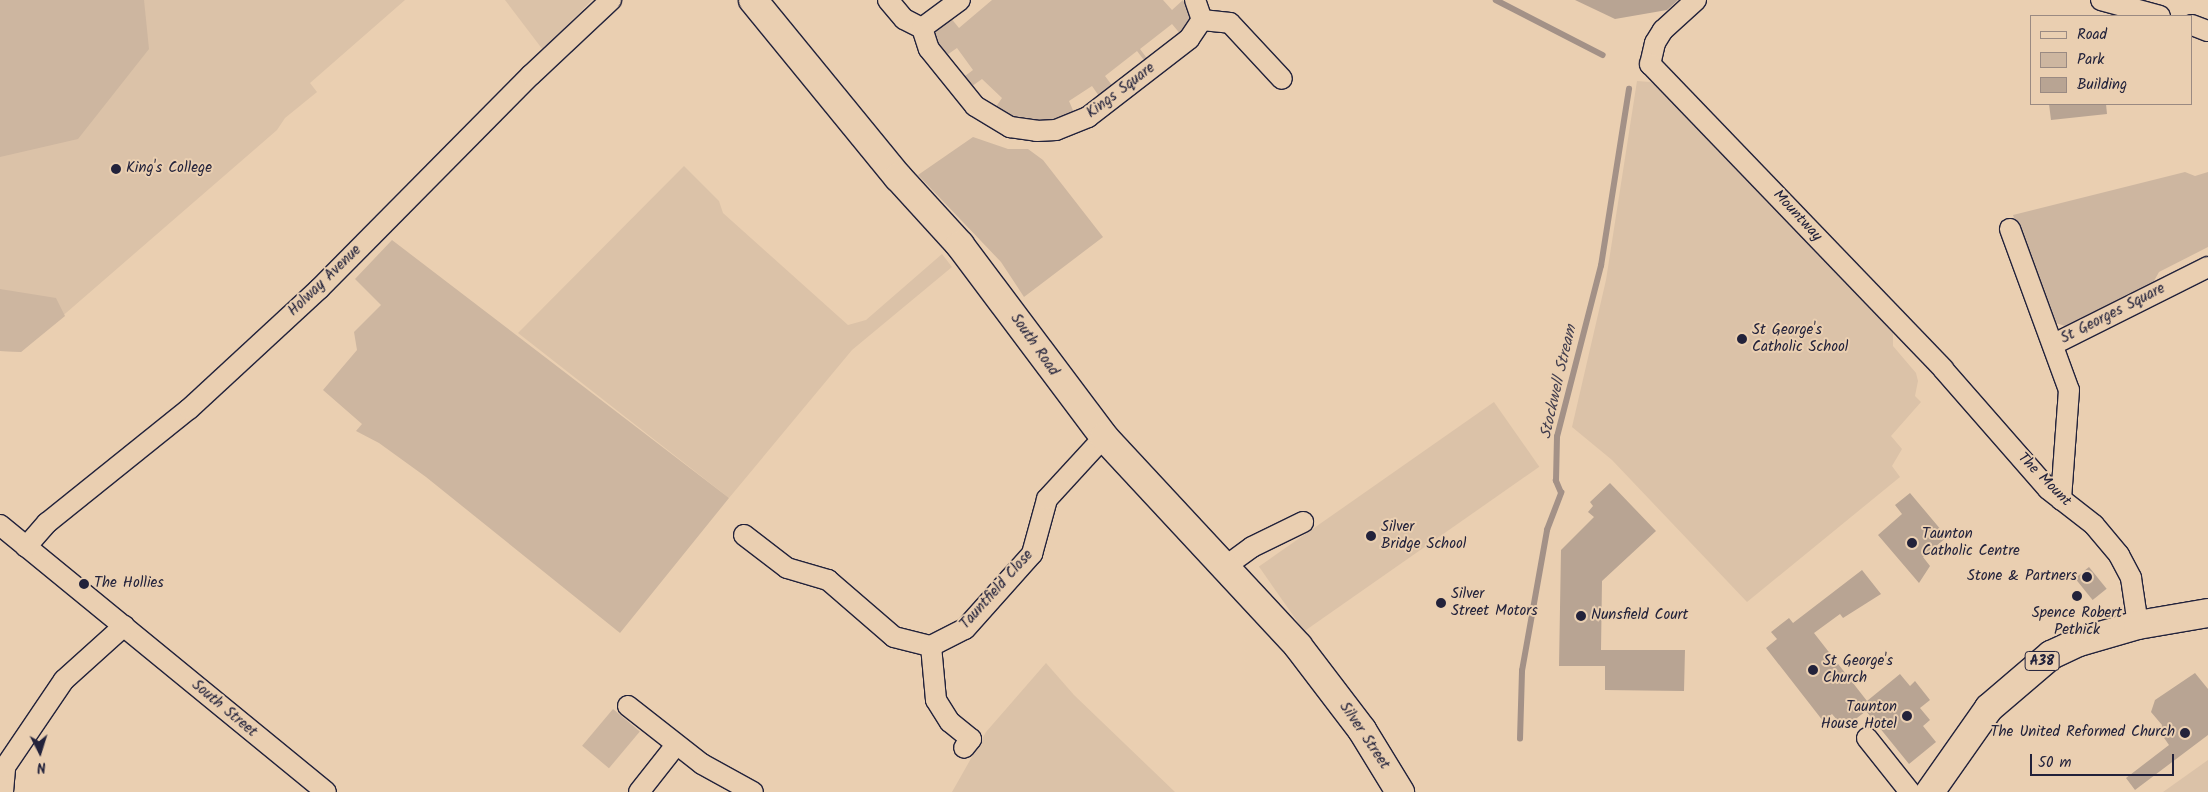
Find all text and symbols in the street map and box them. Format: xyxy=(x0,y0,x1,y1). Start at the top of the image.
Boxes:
legend xyxy=(2030,15,2193,105)
text: Road xyxy=(2077,23,2107,47)
text: Park xyxy=(2077,48,2104,72)
street label: Kings Square xyxy=(1083,59,1159,123)
text: Building xyxy=(2077,73,2127,97)
place label: King's College xyxy=(126,160,212,178)
marker: King's College xyxy=(110,163,122,175)
street label: Mountway xyxy=(1769,187,1825,245)
street label: Holway Avenue xyxy=(285,242,365,320)
street label: St Georges Square xyxy=(2058,280,2168,348)
street label: South Road xyxy=(1006,310,1062,380)
place label: St George's Catholic School xyxy=(1752,321,1849,356)
water label: Stockwell Stream xyxy=(1537,323,1581,441)
marker: St George's Catholic School xyxy=(1736,333,1748,345)
street label: The Mount xyxy=(2013,449,2075,511)
place label: Silver Bridge School xyxy=(1381,518,1466,553)
place label: Taunton Catholic Centre xyxy=(1922,525,2020,560)
marker: Silver Bridge School xyxy=(1365,530,1377,542)
marker: Taunton Catholic Centre xyxy=(1906,537,1918,549)
street label: Tauntfield Close xyxy=(957,547,1037,633)
place label: Stone & Partners xyxy=(1967,568,2077,586)
marker: Stone & Partners xyxy=(2081,571,2093,583)
place label: The Hollies xyxy=(94,575,164,593)
marker: The Hollies xyxy=(78,578,90,590)
place label: Silver Street Motors xyxy=(1451,585,1538,620)
marker: Spence Robert Pethick xyxy=(2071,590,2083,602)
marker: Silver Street Motors xyxy=(1435,597,1447,609)
place label: Spence Robert Pethick xyxy=(2032,604,2122,639)
place label: Nunsfield Court xyxy=(1591,607,1688,625)
marker: Nunsfield Court xyxy=(1575,610,1587,622)
road number: A38 xyxy=(2024,649,2060,672)
place label: St George's Church xyxy=(1823,652,1893,687)
marker: St George's Church xyxy=(1807,664,1819,676)
street label: South Street xyxy=(188,676,260,742)
place label: Taunton House Hotel xyxy=(1821,698,1897,733)
street label: Silver Street xyxy=(1335,699,1393,773)
marker: Taunton House Hotel xyxy=(1901,710,1913,722)
place label: The United Reformed Church xyxy=(1991,724,2175,742)
north arrow xyxy=(15,727,65,777)
marker: The United Reformed Church xyxy=(2179,727,2191,739)
scale bar xyxy=(2033,744,2177,776)
text: 50 m xyxy=(2038,751,2072,775)
text: N xyxy=(36,756,47,778)

